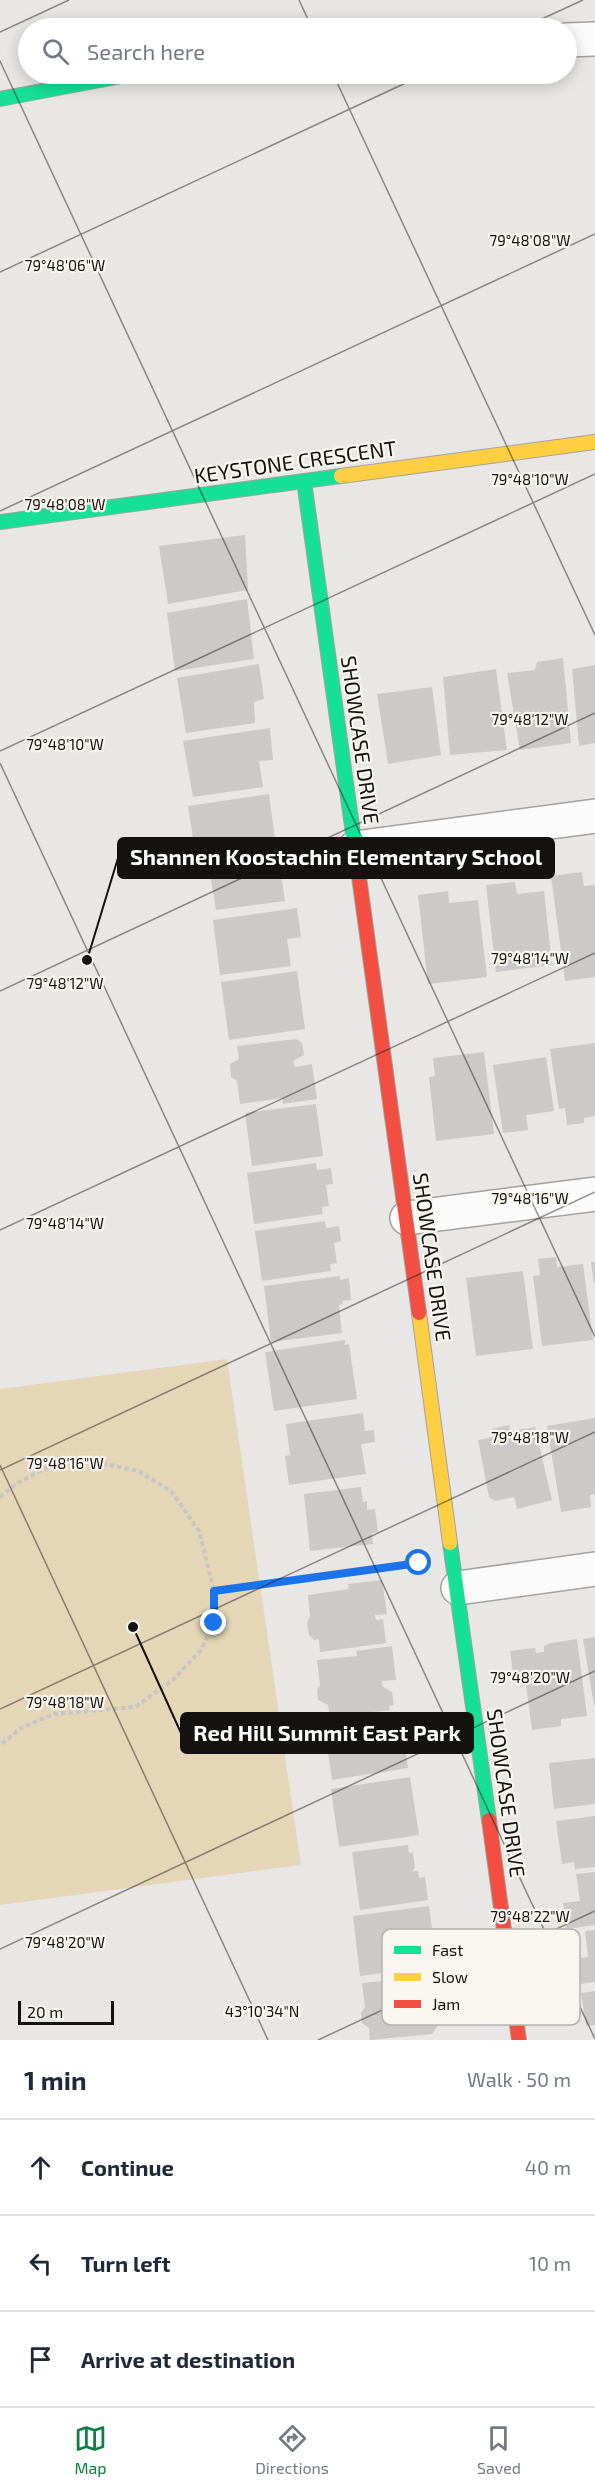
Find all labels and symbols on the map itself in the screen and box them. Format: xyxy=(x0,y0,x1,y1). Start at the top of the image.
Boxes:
text: 79°48'08"W xyxy=(490,231,570,249)
text: 79°48'06"W xyxy=(25,256,105,274)
street label: KEYSTONE CRESCENT xyxy=(192,434,398,488)
text: 79°48'10"W xyxy=(491,470,569,488)
text: 79°48'08"W xyxy=(25,495,105,513)
street label: SHOWCASE DRIVE xyxy=(337,654,385,826)
text: 79°48'12"W xyxy=(491,710,569,728)
text: 79°48'10"W xyxy=(26,735,104,753)
callout: Shannen Koostachin Elementary School xyxy=(118,838,554,878)
text: Shannen Koostachin Elementary School xyxy=(130,843,543,870)
text: 79°48'14"W xyxy=(491,949,569,967)
text: 79°48'12"W xyxy=(26,974,104,992)
street label: SHOWCASE DRIVE xyxy=(409,1171,457,1343)
text: 79°48'16"W xyxy=(491,1189,569,1207)
text: 79°48'14"W xyxy=(26,1214,104,1232)
text: 79°48'18"W xyxy=(491,1428,569,1446)
text: 79°48'16"W xyxy=(26,1454,104,1472)
route start xyxy=(405,1549,431,1575)
route end xyxy=(200,1609,226,1635)
text: 79°48'20"W xyxy=(490,1668,570,1686)
text: 79°48'18"W xyxy=(26,1693,104,1711)
street label: SHOWCASE DRIVE xyxy=(483,1707,531,1879)
callout: Red Hill Summit East Park xyxy=(181,1713,473,1753)
text: Red Hill Summit East Park xyxy=(193,1719,461,1745)
text: 79°48'22"W xyxy=(490,1907,570,1925)
legend xyxy=(382,1929,580,2025)
text: 79°48'20"W xyxy=(25,1933,105,1951)
text: Fast xyxy=(432,1940,463,1959)
text: Slow xyxy=(432,1967,468,1986)
text: Jam xyxy=(432,1994,460,2013)
scale bar xyxy=(18,1998,114,2026)
text: 43°10'34"N xyxy=(225,2002,299,2020)

